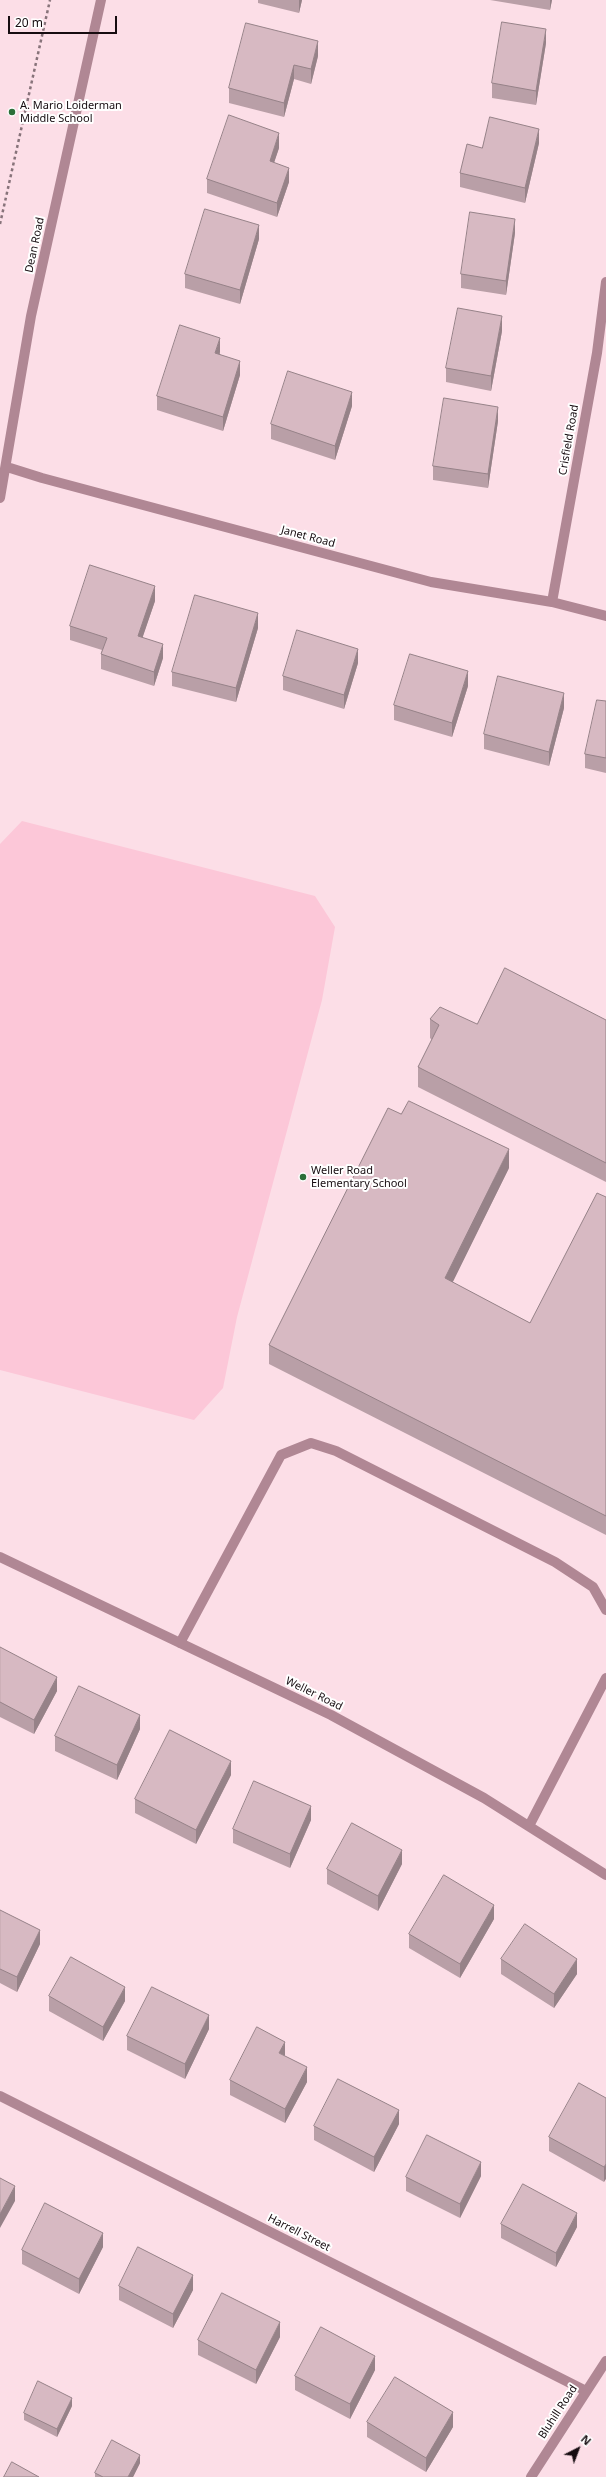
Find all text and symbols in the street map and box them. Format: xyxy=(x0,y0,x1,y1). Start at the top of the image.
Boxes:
scale bar xyxy=(10,8,119,34)
text: 20 m xyxy=(15,14,43,31)
place label: A. Mario Loiderman Middle School xyxy=(20,99,122,125)
marker: A. Mario Loiderman Middle School xyxy=(7,107,17,117)
street label: Dean Road xyxy=(23,216,47,274)
street label: Crisfield Road xyxy=(556,404,582,476)
street label: Janet Road xyxy=(280,523,336,551)
place label: Weller Road Elementary School xyxy=(311,1164,407,1190)
marker: Weller Road Elementary School xyxy=(298,1172,308,1182)
street label: Weller Road xyxy=(283,1674,345,1714)
street label: Harrell Street xyxy=(265,2212,333,2254)
street label: Bluhill Road xyxy=(536,2383,580,2441)
north arrow xyxy=(558,2429,598,2469)
text: N xyxy=(578,2431,595,2448)

